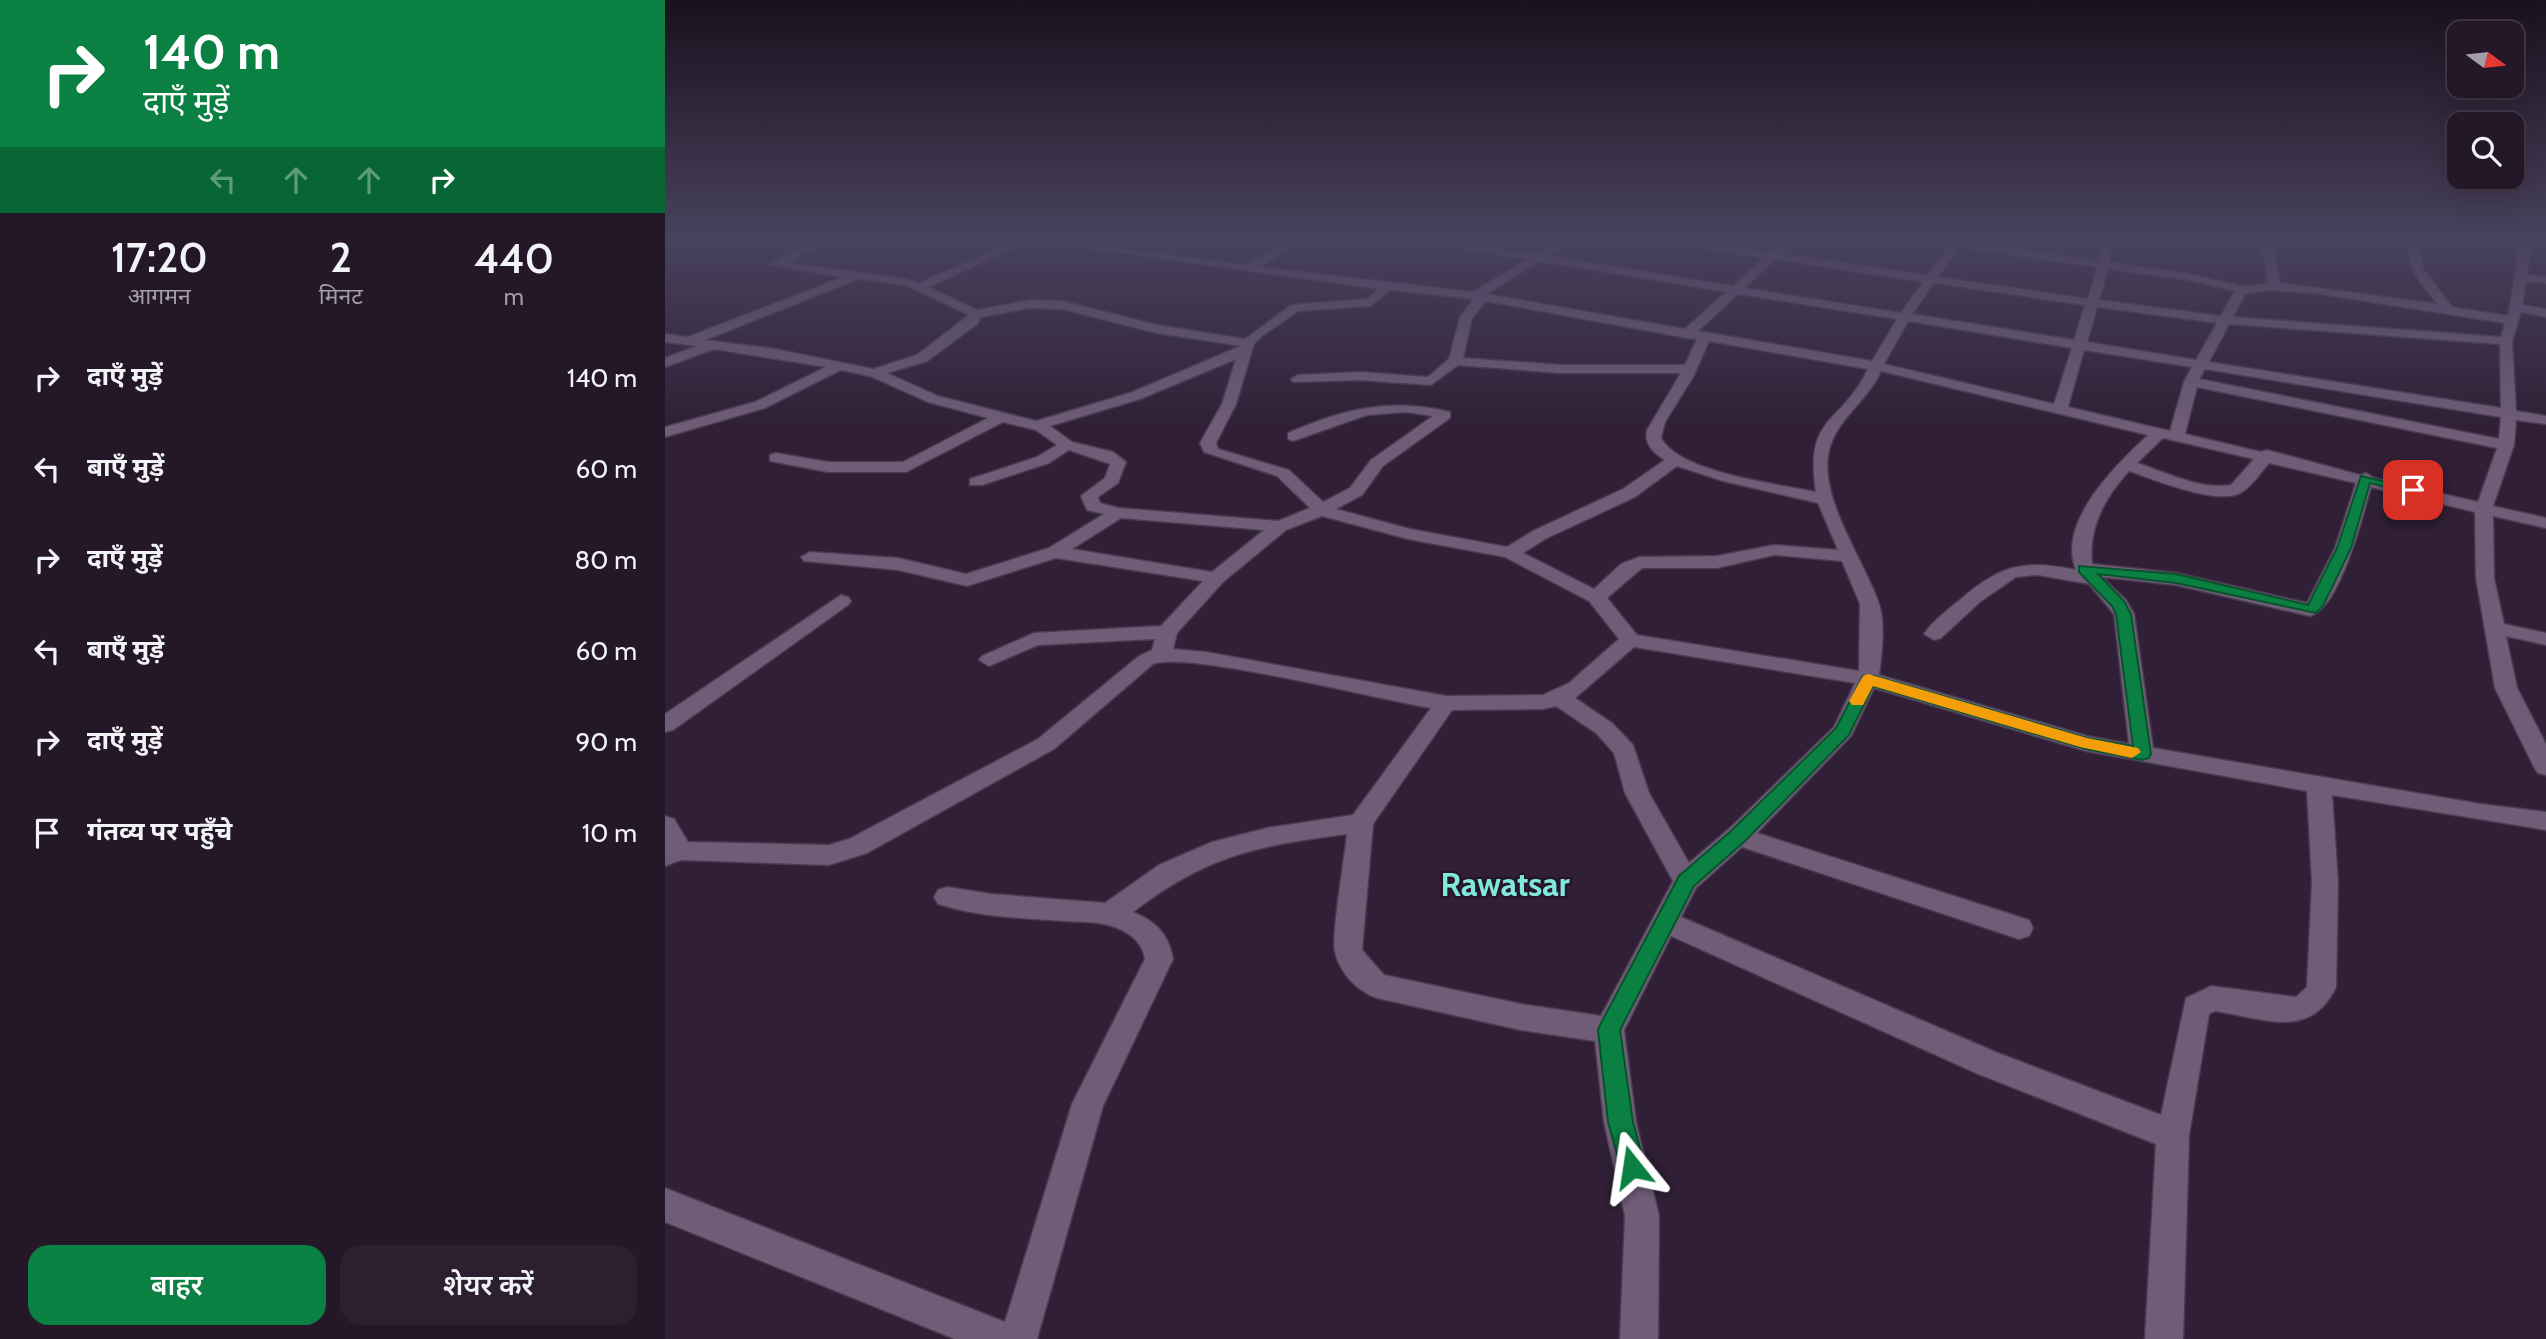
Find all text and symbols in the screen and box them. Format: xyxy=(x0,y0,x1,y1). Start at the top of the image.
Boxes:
north arrow xyxy=(2447,21,2523,98)
map controls xyxy=(2447,21,2524,189)
text: 140 m xyxy=(143,22,280,81)
icon: right xyxy=(28,28,119,119)
text: दाएँ मुड़ें xyxy=(143,82,229,121)
button: search xyxy=(2447,112,2524,189)
icon: left xyxy=(204,161,242,199)
icon: ahead xyxy=(277,161,315,199)
icon: ahead xyxy=(350,161,388,199)
icon: right xyxy=(423,161,461,199)
text: 17:20 xyxy=(111,231,208,283)
text: 2 xyxy=(330,231,352,283)
text: 440 xyxy=(474,232,554,284)
text: आगमन xyxy=(128,282,191,310)
text: मिनट xyxy=(319,282,363,310)
text: m xyxy=(504,283,524,311)
icon: right xyxy=(28,359,66,397)
text: दाएँ मुड़ें xyxy=(87,360,163,392)
text: 140 m xyxy=(567,362,637,394)
icon: left xyxy=(28,450,66,488)
text: बाएँ मुड़ें xyxy=(87,451,164,483)
text: 60 m xyxy=(575,453,637,485)
pin xyxy=(2383,460,2443,520)
icon: arrive xyxy=(2394,471,2432,509)
icon: right xyxy=(28,541,66,579)
text: दाएँ मुड़ें xyxy=(87,542,163,574)
text: 80 m xyxy=(574,544,637,576)
icon: left xyxy=(28,632,66,670)
text: बाएँ मुड़ें xyxy=(87,633,164,665)
text: 60 m xyxy=(575,635,637,667)
icon: right xyxy=(28,723,66,761)
text: दाएँ मुड़ें xyxy=(87,724,163,756)
text: 90 m xyxy=(575,726,637,758)
icon: arrive xyxy=(28,814,66,852)
text: गंतव्य पर पहुँचे xyxy=(87,815,232,847)
text: 10 m xyxy=(582,817,637,849)
district label: Rawatsar xyxy=(1440,864,1570,904)
position arrow xyxy=(1595,1130,1669,1204)
button: बाहर xyxy=(28,1245,326,1325)
button: शेयर करें xyxy=(340,1245,637,1325)

